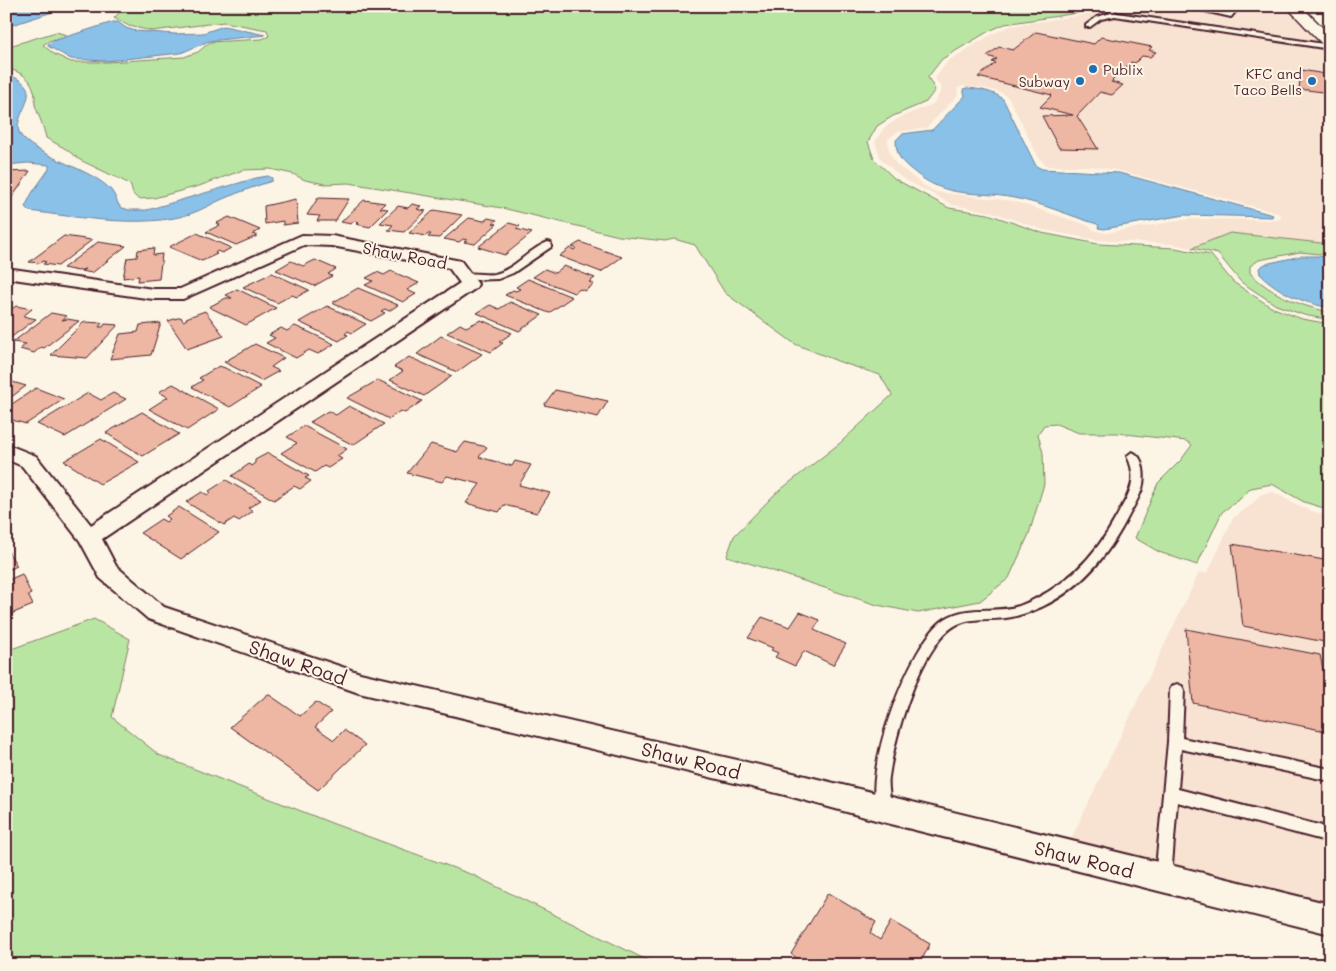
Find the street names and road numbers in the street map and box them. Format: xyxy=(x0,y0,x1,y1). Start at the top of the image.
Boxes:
street label: Shaw Road xyxy=(361,237,449,273)
street label: Shaw Road xyxy=(246,634,350,690)
street label: Shaw Road xyxy=(639,736,743,784)
street label: Shaw Road xyxy=(1032,835,1136,883)

